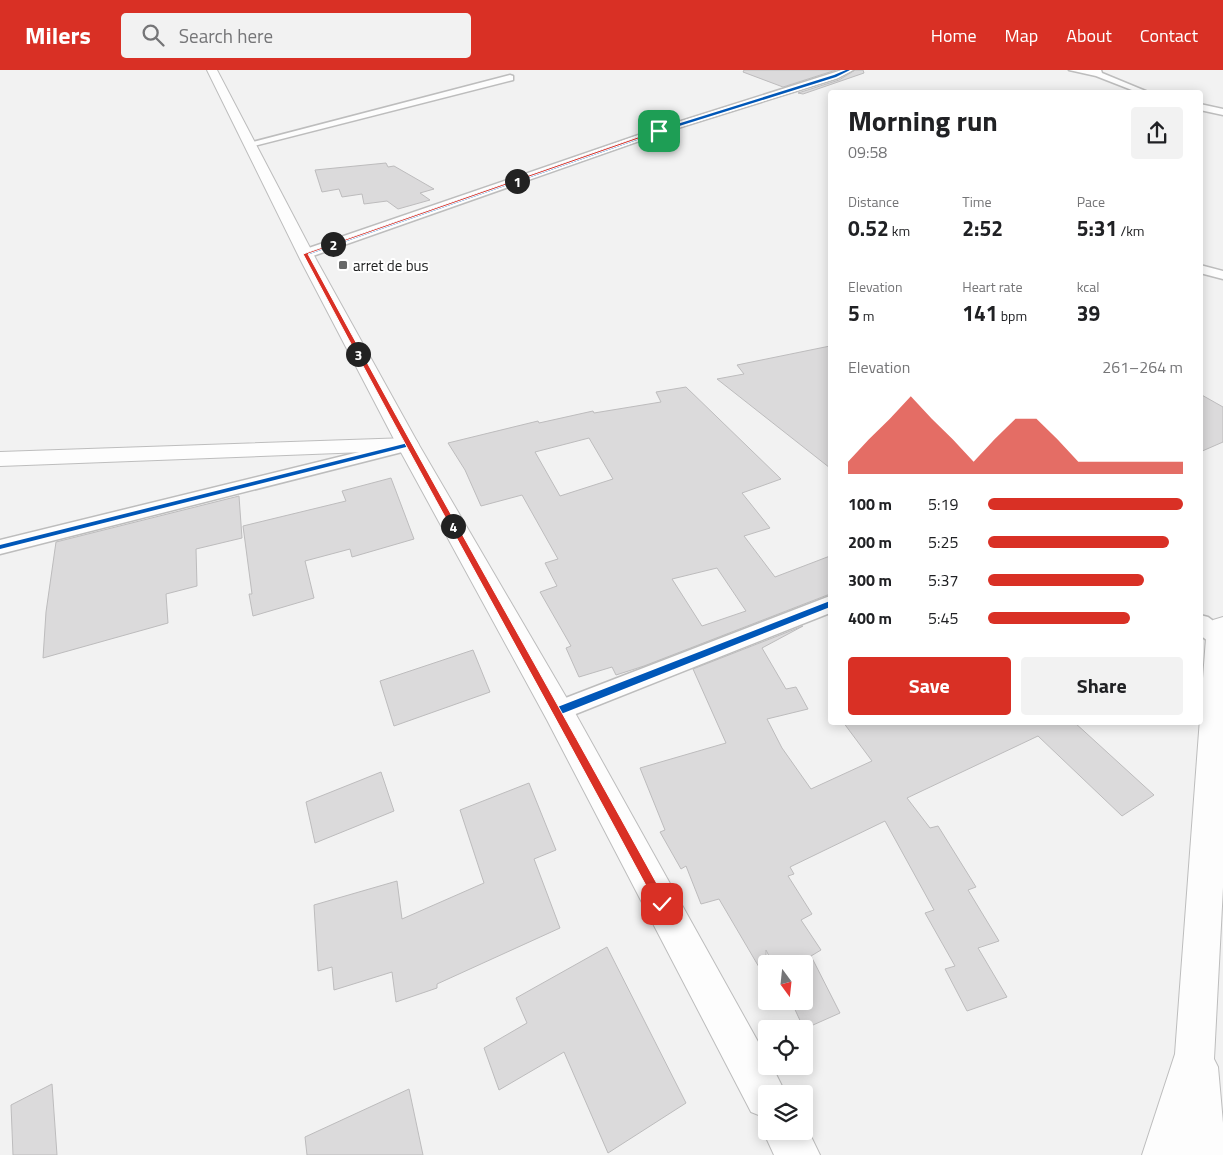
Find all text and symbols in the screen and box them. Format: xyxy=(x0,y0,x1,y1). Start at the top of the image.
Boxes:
search box xyxy=(121,13,471,58)
text: Milers xyxy=(25,17,91,53)
icon: search xyxy=(139,21,167,49)
text: Search here xyxy=(179,21,273,50)
text: Home xyxy=(931,22,977,49)
text: Map xyxy=(1005,22,1038,49)
text: About xyxy=(1066,22,1112,49)
text: Contact xyxy=(1140,22,1198,49)
text: Morning run xyxy=(848,99,998,142)
button: share xyxy=(1131,107,1183,159)
pin xyxy=(638,110,680,152)
icon: arrive xyxy=(645,117,673,145)
text: 09:58 xyxy=(848,140,887,164)
pin: 1 xyxy=(504,168,530,194)
text: 1 xyxy=(514,171,521,192)
text: Distance xyxy=(848,191,899,212)
text: Time xyxy=(962,191,992,212)
text: Pace xyxy=(1077,191,1105,212)
text: 0.52 xyxy=(848,212,889,244)
text: 2:52 xyxy=(962,212,1003,244)
text: 5:31 xyxy=(1077,212,1117,244)
text: km xyxy=(889,220,910,241)
text: /km xyxy=(1117,220,1145,241)
pin: 2 xyxy=(320,232,346,256)
text: 2 xyxy=(330,234,337,255)
place label: arret de bus xyxy=(353,254,429,277)
marker: arret de bus xyxy=(337,259,349,271)
text: Elevation xyxy=(848,276,902,297)
text: Heart rate xyxy=(962,276,1022,297)
text: kcal xyxy=(1077,276,1100,297)
text: 5 xyxy=(848,297,860,329)
text: 141 xyxy=(962,297,998,329)
text: 39 xyxy=(1077,297,1100,329)
text: m xyxy=(860,305,875,326)
text: bpm xyxy=(998,305,1027,326)
pin: 3 xyxy=(346,342,370,366)
text: 3 xyxy=(355,344,362,365)
text: Elevation xyxy=(848,355,910,379)
text: 261–264 m xyxy=(1102,355,1183,379)
text: 100 m xyxy=(848,492,892,516)
text: 5:19 xyxy=(928,492,958,516)
pin: 4 xyxy=(440,514,466,538)
text: 4 xyxy=(450,516,457,537)
text: 200 m xyxy=(848,530,892,554)
text: 5:25 xyxy=(928,530,958,554)
text: 300 m xyxy=(848,568,892,592)
text: 5:37 xyxy=(928,568,958,592)
text: 400 m xyxy=(848,606,892,630)
text: 5:45 xyxy=(928,606,958,630)
button: Save xyxy=(848,657,1011,715)
button: Share xyxy=(1021,657,1183,715)
pin xyxy=(641,883,683,925)
icon: check xyxy=(648,890,676,918)
north arrow xyxy=(758,955,812,1010)
map controls xyxy=(758,955,813,1140)
button: locate xyxy=(758,1020,813,1075)
button: layers xyxy=(758,1085,813,1140)

